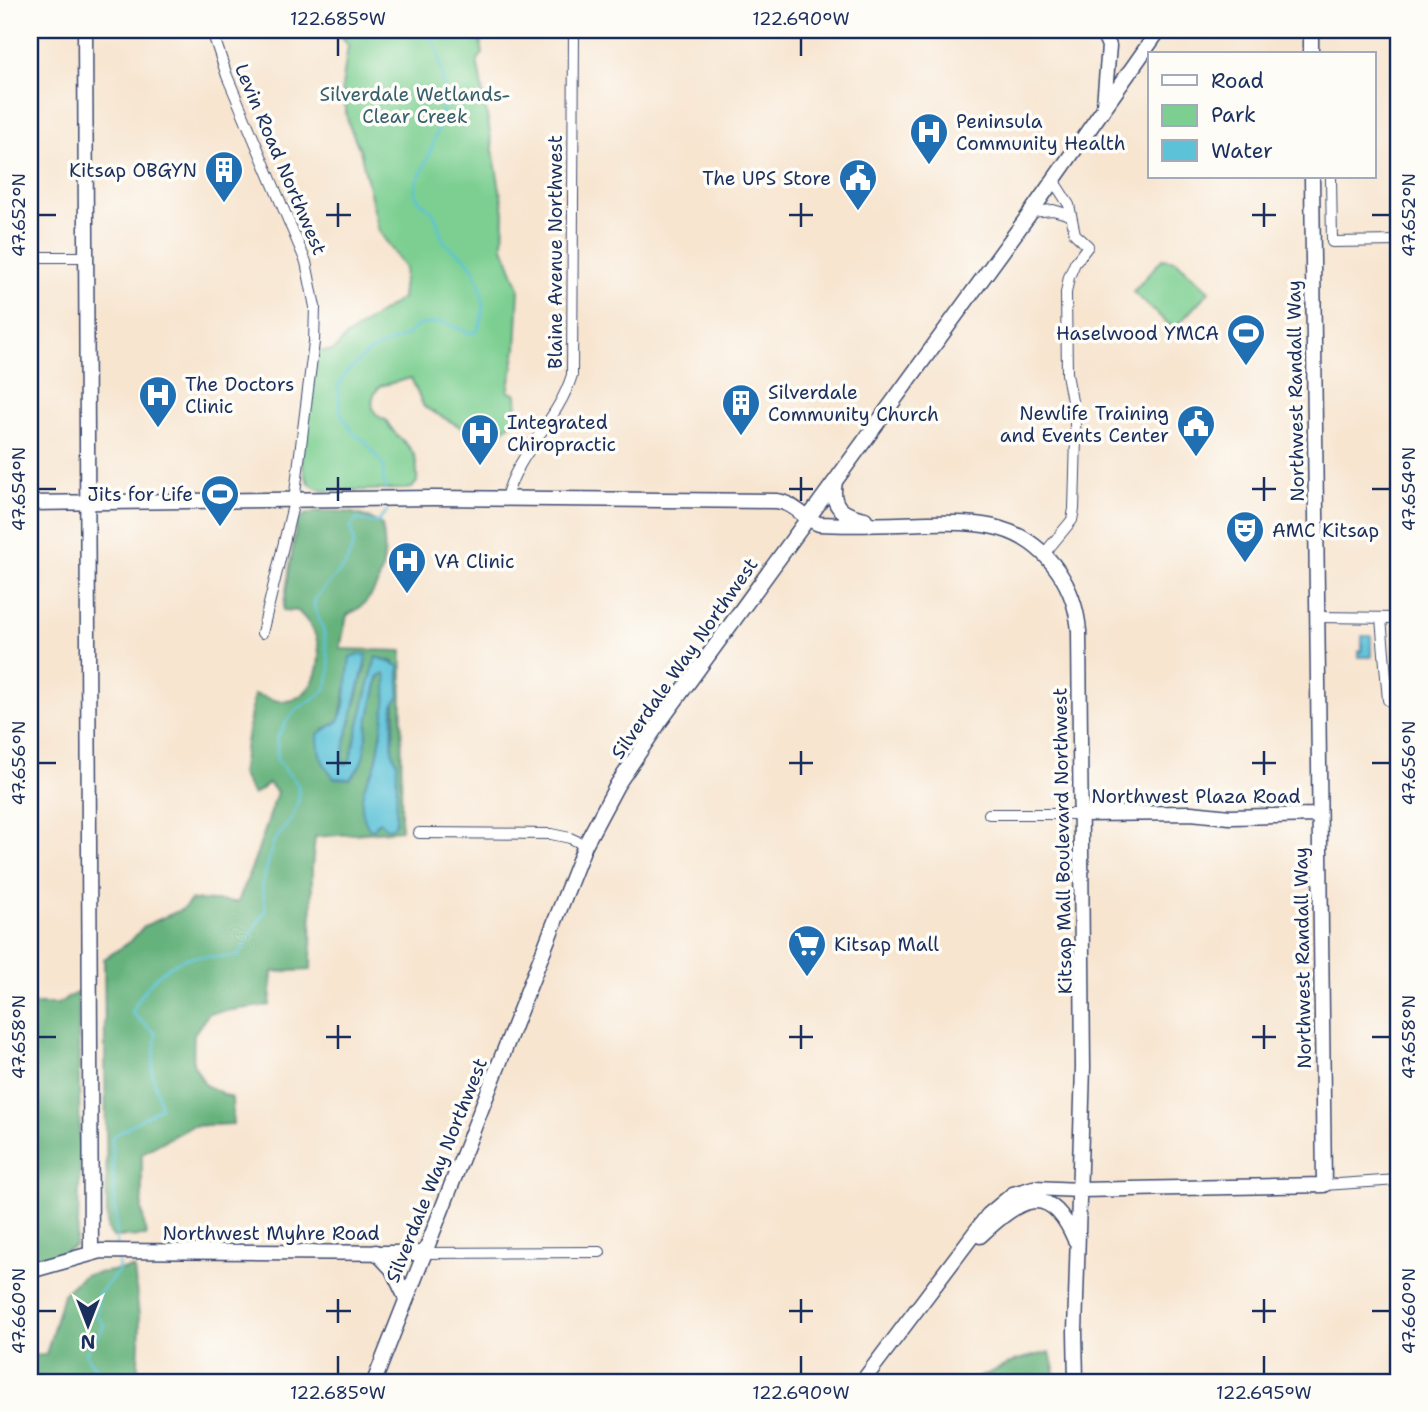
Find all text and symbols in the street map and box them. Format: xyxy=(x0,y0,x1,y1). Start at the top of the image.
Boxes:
text: 122.685°W xyxy=(290,7,386,31)
text: 122.690°W xyxy=(752,7,850,31)
legend xyxy=(1148,52,1376,178)
street label: Levin Road Northwest xyxy=(229,60,332,259)
text: Road xyxy=(1211,67,1264,95)
park label: Silverdale Wetlands- Clear Creek xyxy=(320,82,510,129)
text: Park xyxy=(1211,101,1256,129)
place label: Peninsula Community Health xyxy=(956,109,1126,156)
hospital icon: Peninsula Community Health xyxy=(908,111,950,166)
street label: Blaine Avenue Northwest xyxy=(543,135,568,369)
text: Water xyxy=(1211,137,1273,165)
building icon: Kitsap OBGYN xyxy=(203,149,245,204)
public building icon: The UPS Store xyxy=(837,157,879,212)
place label: Kitsap OBGYN xyxy=(69,158,197,183)
place label: The UPS Store xyxy=(702,166,831,191)
text: 47.652°N xyxy=(7,173,31,257)
text: 47.652°N xyxy=(1397,173,1421,257)
street label: Northwest Randall Way xyxy=(1281,280,1310,502)
sports icon: Haselwood YMCA xyxy=(1225,312,1267,367)
place label: Haselwood YMCA xyxy=(1056,321,1219,346)
place label: The Doctors Clinic xyxy=(185,372,294,419)
hospital icon: The Doctors Clinic xyxy=(137,374,179,429)
place label: Silverdale Community Church xyxy=(768,380,939,427)
building icon: Silverdale Community Church xyxy=(720,382,762,437)
place label: Newlife Training and Events Center xyxy=(1000,401,1169,448)
public building icon: Newlife Training and Events Center xyxy=(1175,403,1217,458)
place label: Integrated Chiropractic xyxy=(507,410,616,457)
hospital icon: Integrated Chiropractic xyxy=(459,412,501,467)
text: 47.654°N xyxy=(7,447,31,531)
text: 47.654°N xyxy=(1397,447,1421,531)
sports icon: Jits for Life xyxy=(199,473,241,528)
place label: Jits for Life xyxy=(87,482,193,507)
theatre icon: AMC Kitsap xyxy=(1224,509,1266,564)
place label: AMC Kitsap xyxy=(1272,518,1379,543)
hospital icon: VA Clinic xyxy=(386,540,428,595)
place label: VA Clinic xyxy=(434,549,515,574)
street label: Silverdale Way Northwest xyxy=(605,553,764,764)
street label: Kitsap Mall Boulevard Northwest xyxy=(1047,687,1078,995)
text: 47.656°N xyxy=(7,721,31,805)
text: 47.656°N xyxy=(1397,721,1421,805)
street label: Northwest Plaza Road xyxy=(1091,784,1301,809)
street label: Northwest Randall Way xyxy=(1288,847,1317,1069)
supermarket icon: Kitsap Mall xyxy=(786,923,828,978)
place label: Kitsap Mall xyxy=(834,932,939,957)
text: 47.658°N xyxy=(7,995,31,1079)
text: 47.658°N xyxy=(1397,995,1421,1079)
street label: Silverdale Way Northwest xyxy=(380,1054,493,1286)
street label: Northwest Myhre Road xyxy=(162,1221,380,1246)
text: 47.660°N xyxy=(7,1268,31,1354)
text: 47.660°N xyxy=(1397,1268,1421,1354)
north arrow xyxy=(52,1290,122,1360)
text: N xyxy=(80,1329,96,1354)
text: 122.685°W xyxy=(290,1381,386,1405)
text: 122.690°W xyxy=(752,1381,850,1405)
text: 122.695°W xyxy=(1216,1381,1312,1405)

